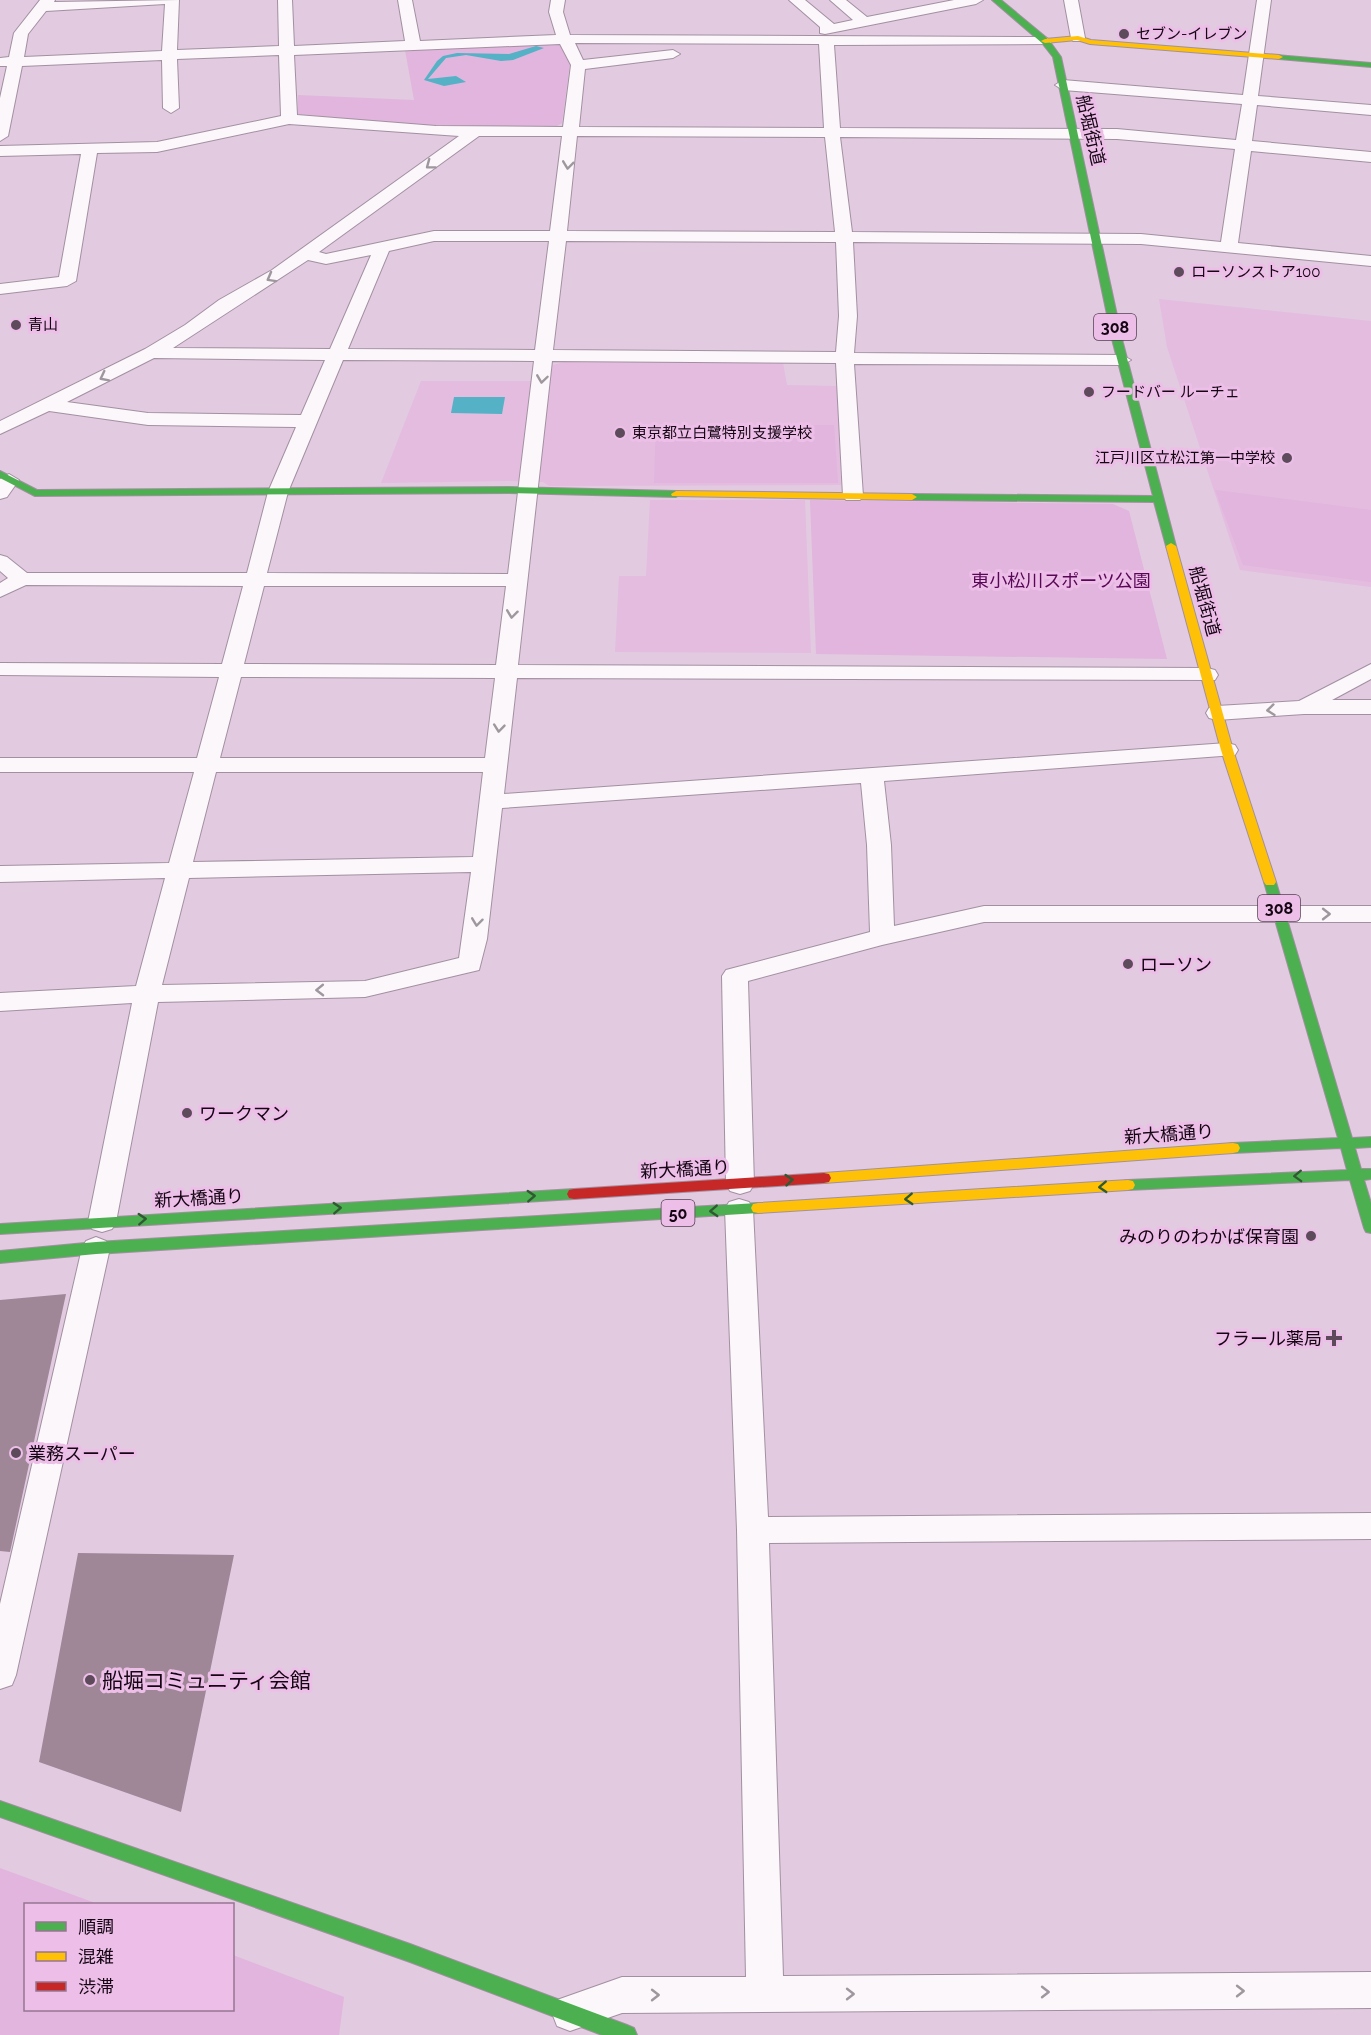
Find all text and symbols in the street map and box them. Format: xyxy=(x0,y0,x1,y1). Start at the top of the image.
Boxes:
place label: セブン-イレブン xyxy=(1136,25,1247,43)
marker: セブン-イレブン xyxy=(1117,27,1131,41)
street label: 船堀街道 xyxy=(1073,93,1109,167)
one-way arrow xyxy=(426,158,437,169)
one-way arrow xyxy=(562,160,574,169)
place label: ローソンストア100 xyxy=(1191,263,1320,281)
marker: ローソンストア100 xyxy=(1172,265,1186,279)
one-way arrow xyxy=(267,271,277,282)
road number: 308 xyxy=(1094,314,1136,340)
place label: 青山 xyxy=(28,316,58,334)
marker: 青山 xyxy=(9,318,23,332)
one-way arrow xyxy=(99,370,110,381)
one-way arrow xyxy=(536,374,548,383)
place label: フードバー ルーチェ xyxy=(1101,383,1240,401)
marker: フードバー ルーチェ xyxy=(1082,385,1096,399)
place label: 東京都立白鷺特別支援学校 xyxy=(632,424,812,442)
marker: 東京都立白鷺特別支援学校 xyxy=(613,426,627,440)
place label: 江戸川区立松江第一中学校 xyxy=(1095,449,1275,467)
marker: 江戸川区立松江第一中学校 xyxy=(1280,451,1294,465)
street label: 船堀街道 xyxy=(1186,564,1224,638)
park label: 東小松川スポーツ公園 xyxy=(971,570,1151,591)
one-way arrow xyxy=(507,609,519,619)
one-way arrow xyxy=(1266,704,1275,716)
one-way arrow xyxy=(493,724,506,733)
road number: 308 xyxy=(1258,895,1300,921)
one-way arrow xyxy=(1322,908,1331,920)
one-way arrow xyxy=(472,917,484,927)
place label: ローソン xyxy=(1140,954,1212,975)
marker: ローソン xyxy=(1121,957,1135,971)
one-way arrow xyxy=(316,983,325,996)
place label: ワークマン xyxy=(199,1103,289,1124)
marker: ワークマン xyxy=(180,1106,194,1120)
street label: 新大橋通り xyxy=(1123,1120,1215,1148)
street label: 新大橋通り xyxy=(640,1156,730,1182)
one-way arrow xyxy=(1293,1169,1302,1182)
one-way arrow xyxy=(784,1174,794,1187)
one-way arrow xyxy=(1099,1181,1108,1194)
street label: 新大橋通り xyxy=(154,1185,244,1211)
one-way arrow xyxy=(527,1190,536,1203)
one-way arrow xyxy=(904,1192,913,1205)
road number: 50 xyxy=(662,1200,694,1226)
one-way arrow xyxy=(332,1201,341,1214)
one-way arrow xyxy=(709,1204,718,1217)
one-way arrow xyxy=(138,1213,147,1226)
place label: みのりのわかば保育園 xyxy=(1119,1226,1299,1247)
marker: みのりのわかば保育園 xyxy=(1304,1229,1318,1243)
place label: フラール薬局 xyxy=(1214,1328,1322,1349)
marker: フラール薬局 xyxy=(1327,1331,1341,1345)
place label: 業務スーパー xyxy=(28,1443,136,1464)
marker: 業務スーパー xyxy=(9,1446,23,1460)
place label: 船堀コミュニティ会館 xyxy=(102,1668,311,1693)
marker: 船堀コミュニティ会館 xyxy=(83,1673,97,1687)
legend xyxy=(24,1903,234,2011)
text: 順調 xyxy=(78,1916,114,1937)
text: 混雑 xyxy=(78,1946,114,1967)
text: 渋滞 xyxy=(78,1976,114,1997)
one-way arrow xyxy=(1236,1985,1245,1997)
one-way arrow xyxy=(1041,1986,1050,1998)
one-way arrow xyxy=(846,1988,855,2000)
one-way arrow xyxy=(651,1989,660,2001)

